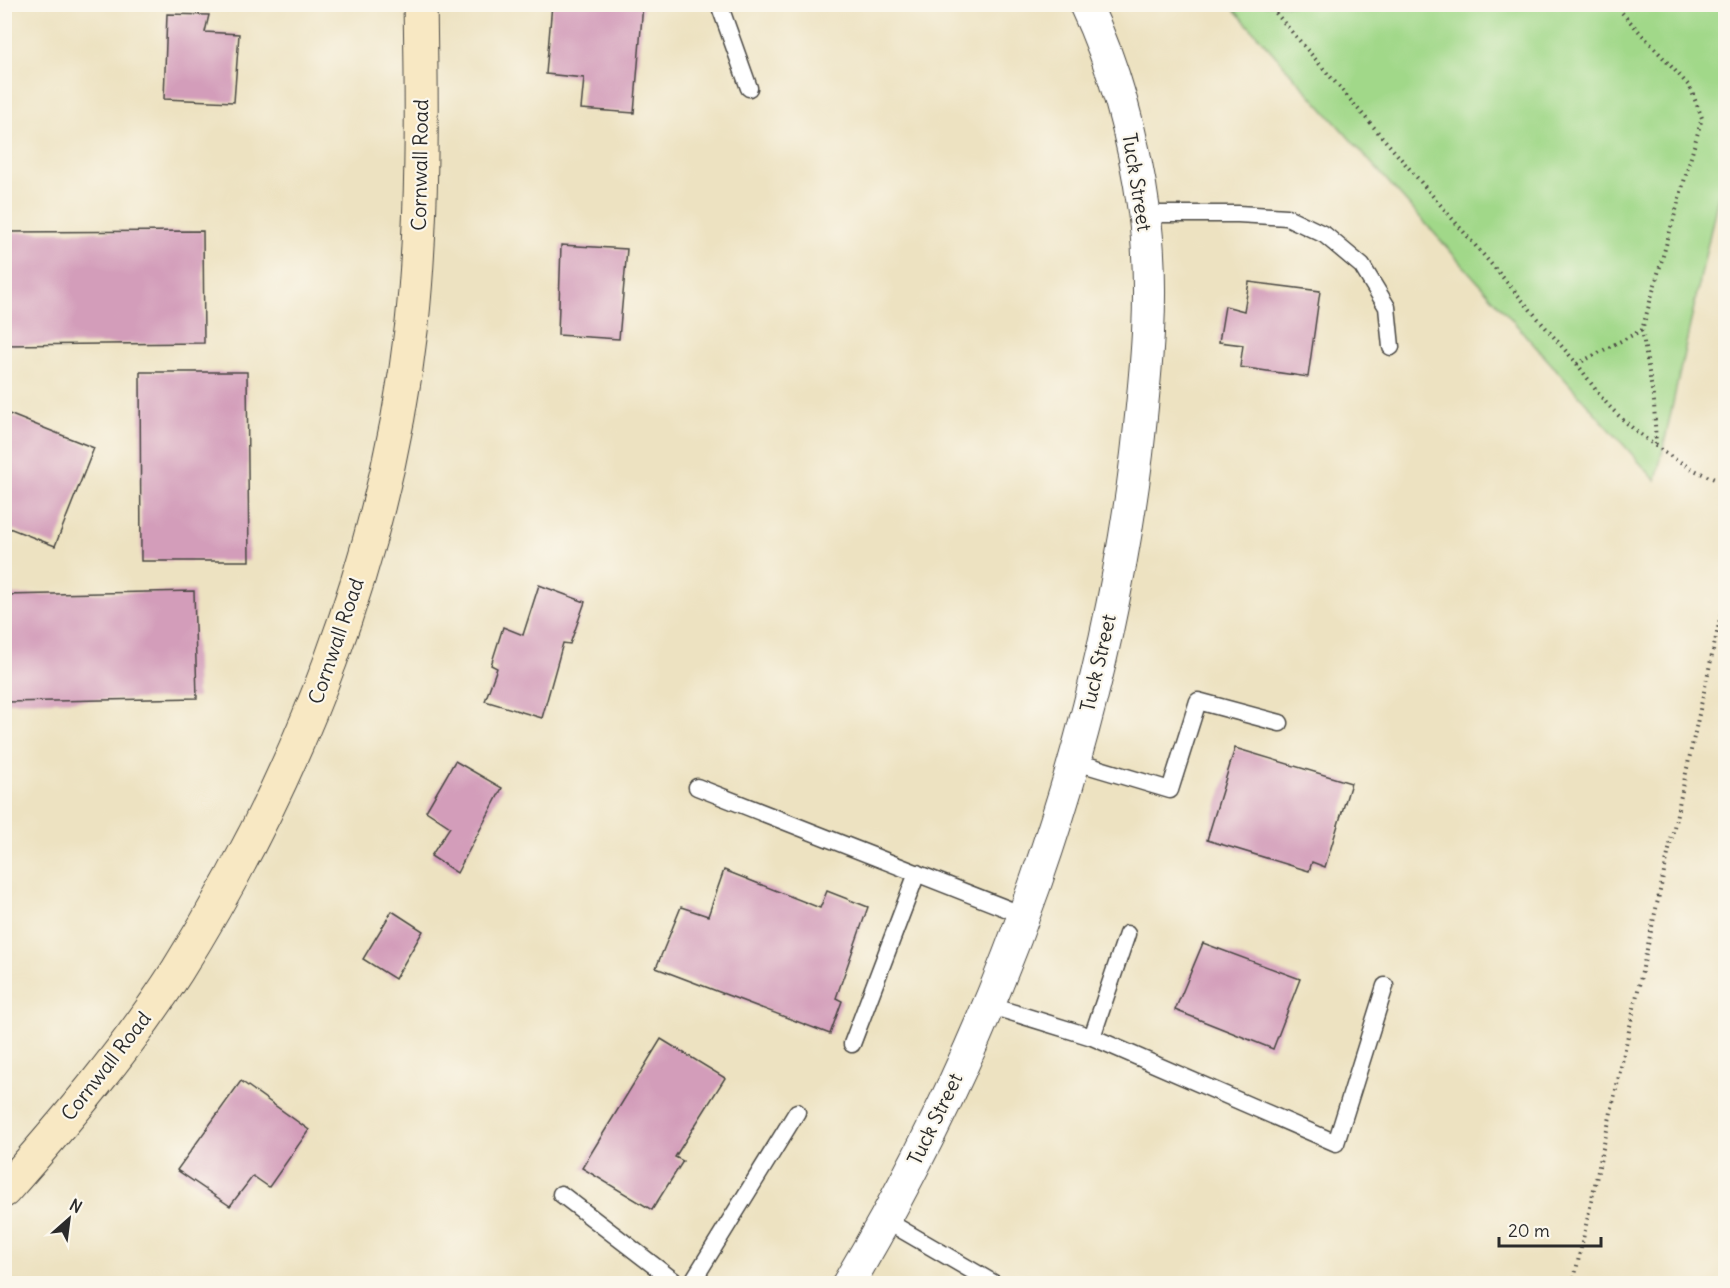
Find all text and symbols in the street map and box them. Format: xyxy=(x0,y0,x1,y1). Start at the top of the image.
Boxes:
street label: Cornwall Road xyxy=(406,99,433,231)
street label: Tuck Street xyxy=(1117,131,1158,233)
street label: Cornwall Road xyxy=(302,574,369,707)
street label: Tuck Street xyxy=(1074,612,1121,714)
street label: Cornwall Road xyxy=(55,1006,156,1125)
street label: Tuck Street xyxy=(902,1069,968,1169)
north arrow xyxy=(39,1189,99,1249)
text: N xyxy=(66,1194,86,1217)
scale bar xyxy=(1499,1210,1601,1248)
text: 20 m xyxy=(1508,1219,1550,1242)

